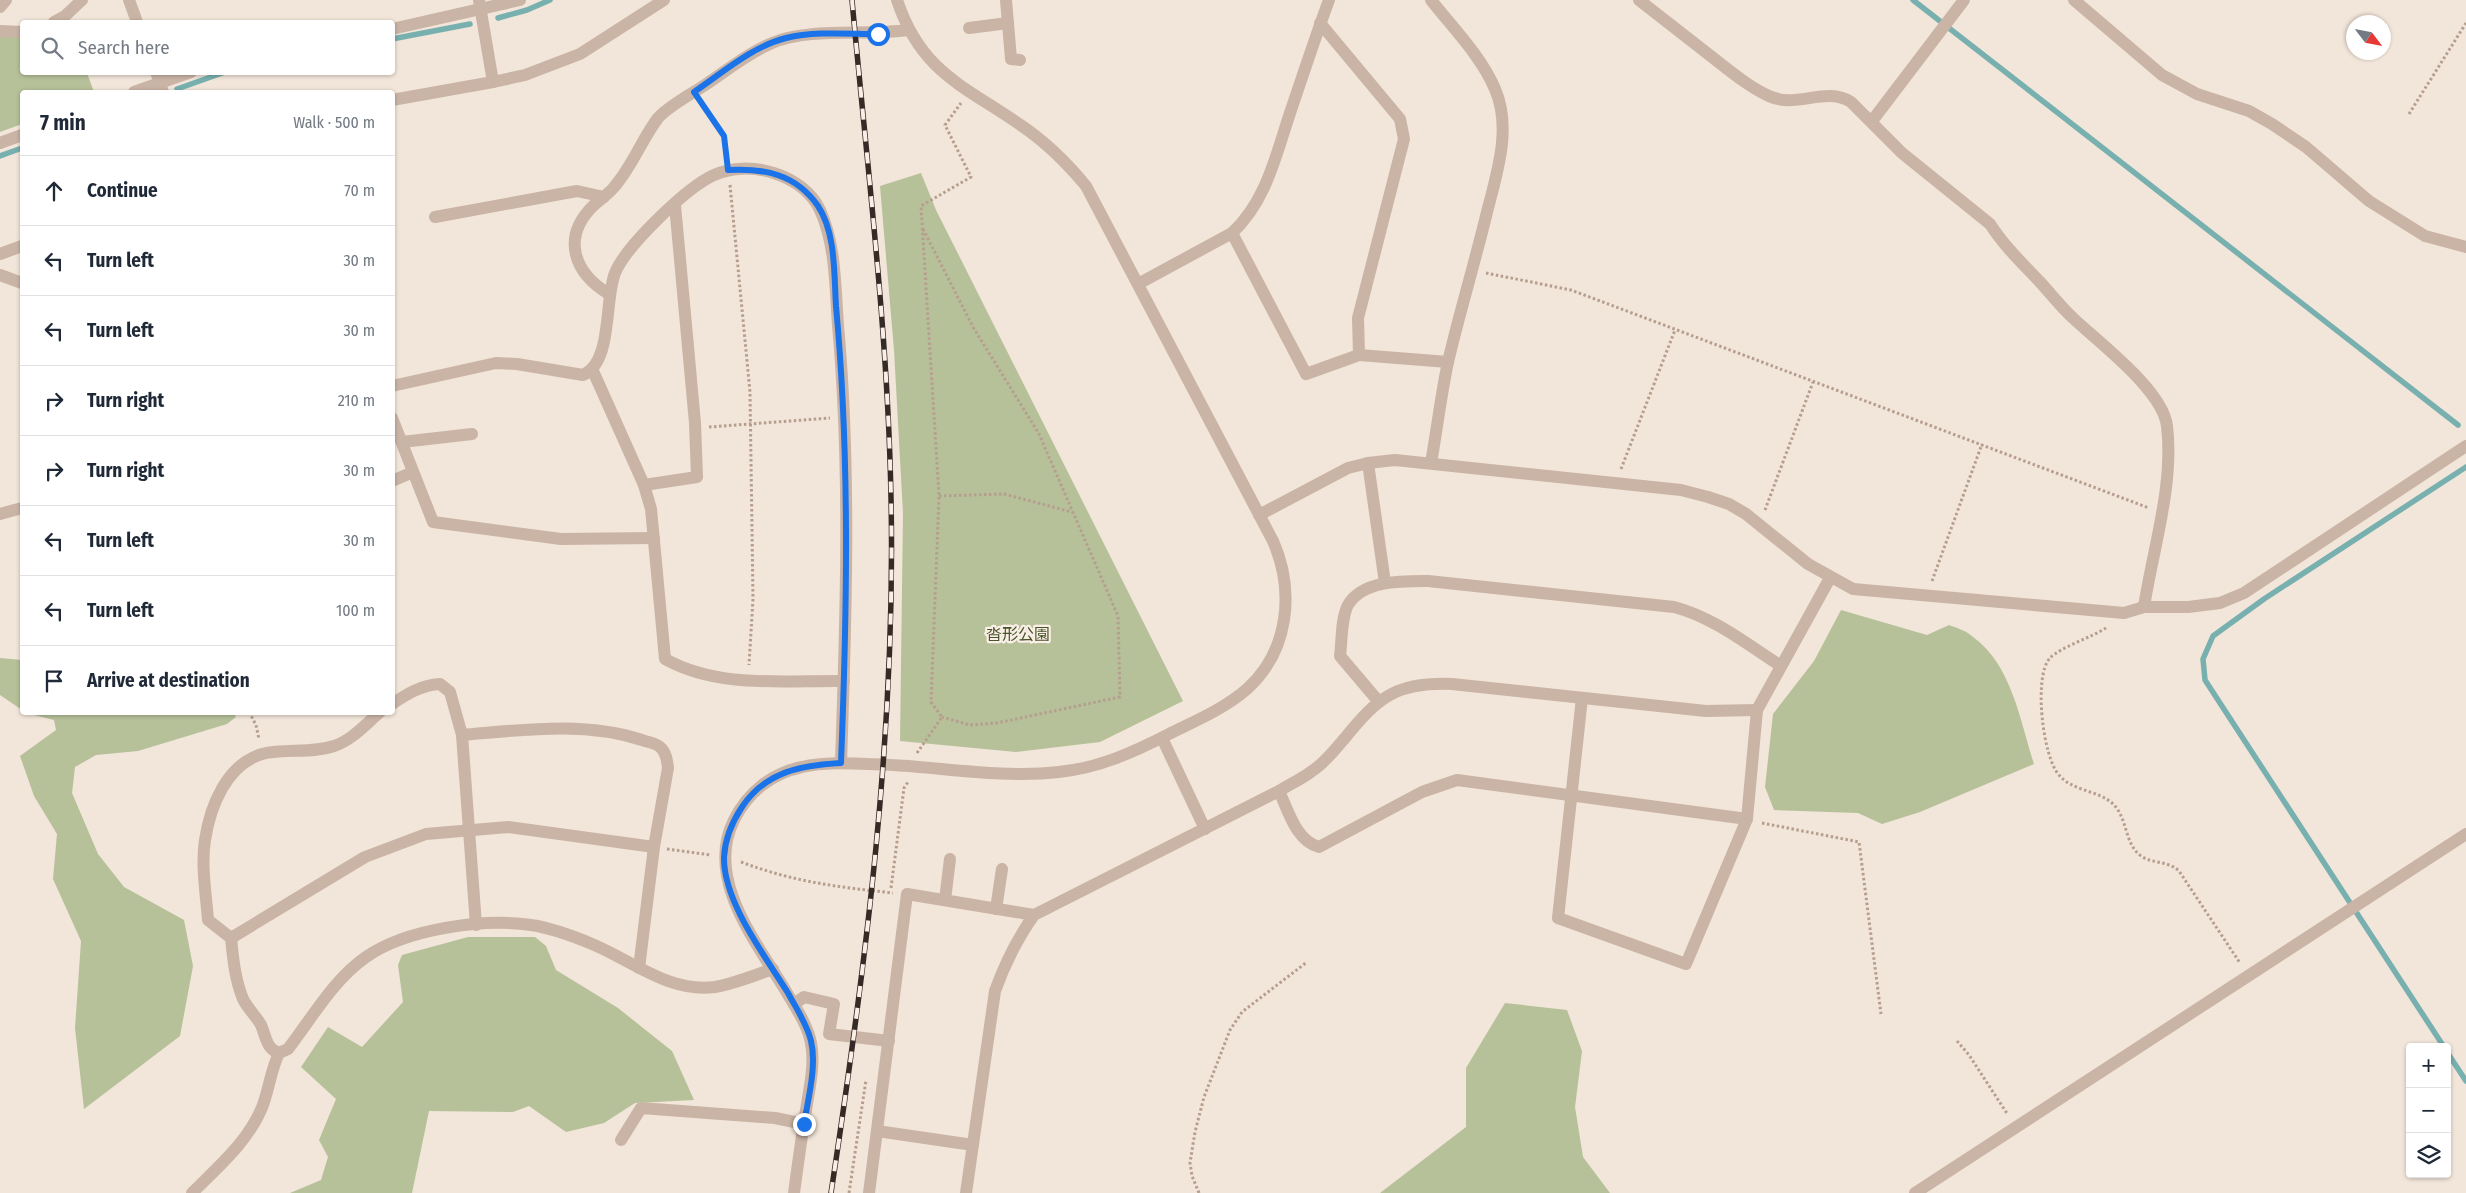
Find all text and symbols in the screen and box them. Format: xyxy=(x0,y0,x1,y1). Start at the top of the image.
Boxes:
north arrow xyxy=(2346,15,2391,60)
search box xyxy=(20,20,395,75)
route start xyxy=(867,23,890,46)
icon: search xyxy=(38,34,66,62)
text: Search here xyxy=(78,36,170,59)
text: 7 min xyxy=(40,110,86,136)
text: Walk · 500 m xyxy=(293,113,375,132)
icon: ahead xyxy=(40,177,68,205)
text: Continue xyxy=(87,179,158,202)
text: 70 m xyxy=(344,181,375,200)
icon: left xyxy=(40,247,68,275)
text: Turn left xyxy=(87,249,154,272)
text: 30 m xyxy=(343,251,375,270)
icon: left xyxy=(40,317,68,345)
text: Turn left xyxy=(87,319,154,342)
text: 30 m xyxy=(343,321,375,340)
icon: right xyxy=(40,387,68,415)
text: Turn right xyxy=(87,389,164,412)
text: 210 m xyxy=(338,391,375,410)
icon: right xyxy=(40,457,68,485)
text: Turn right xyxy=(87,459,164,482)
text: 30 m xyxy=(343,461,375,480)
icon: left xyxy=(40,527,68,555)
text: Turn left xyxy=(87,529,154,552)
text: 30 m xyxy=(343,531,375,550)
icon: left xyxy=(40,597,68,625)
text: Turn left xyxy=(87,599,154,622)
text: 100 m xyxy=(336,601,375,620)
park label: 沓形公園 xyxy=(986,625,1050,644)
icon: arrive xyxy=(40,667,68,695)
text: Arrive at destination xyxy=(87,669,250,692)
map controls xyxy=(2406,1043,2451,1178)
button: + xyxy=(2406,1043,2451,1088)
button: − xyxy=(2406,1088,2451,1133)
route end xyxy=(793,1113,816,1136)
button: layers xyxy=(2406,1133,2451,1178)

